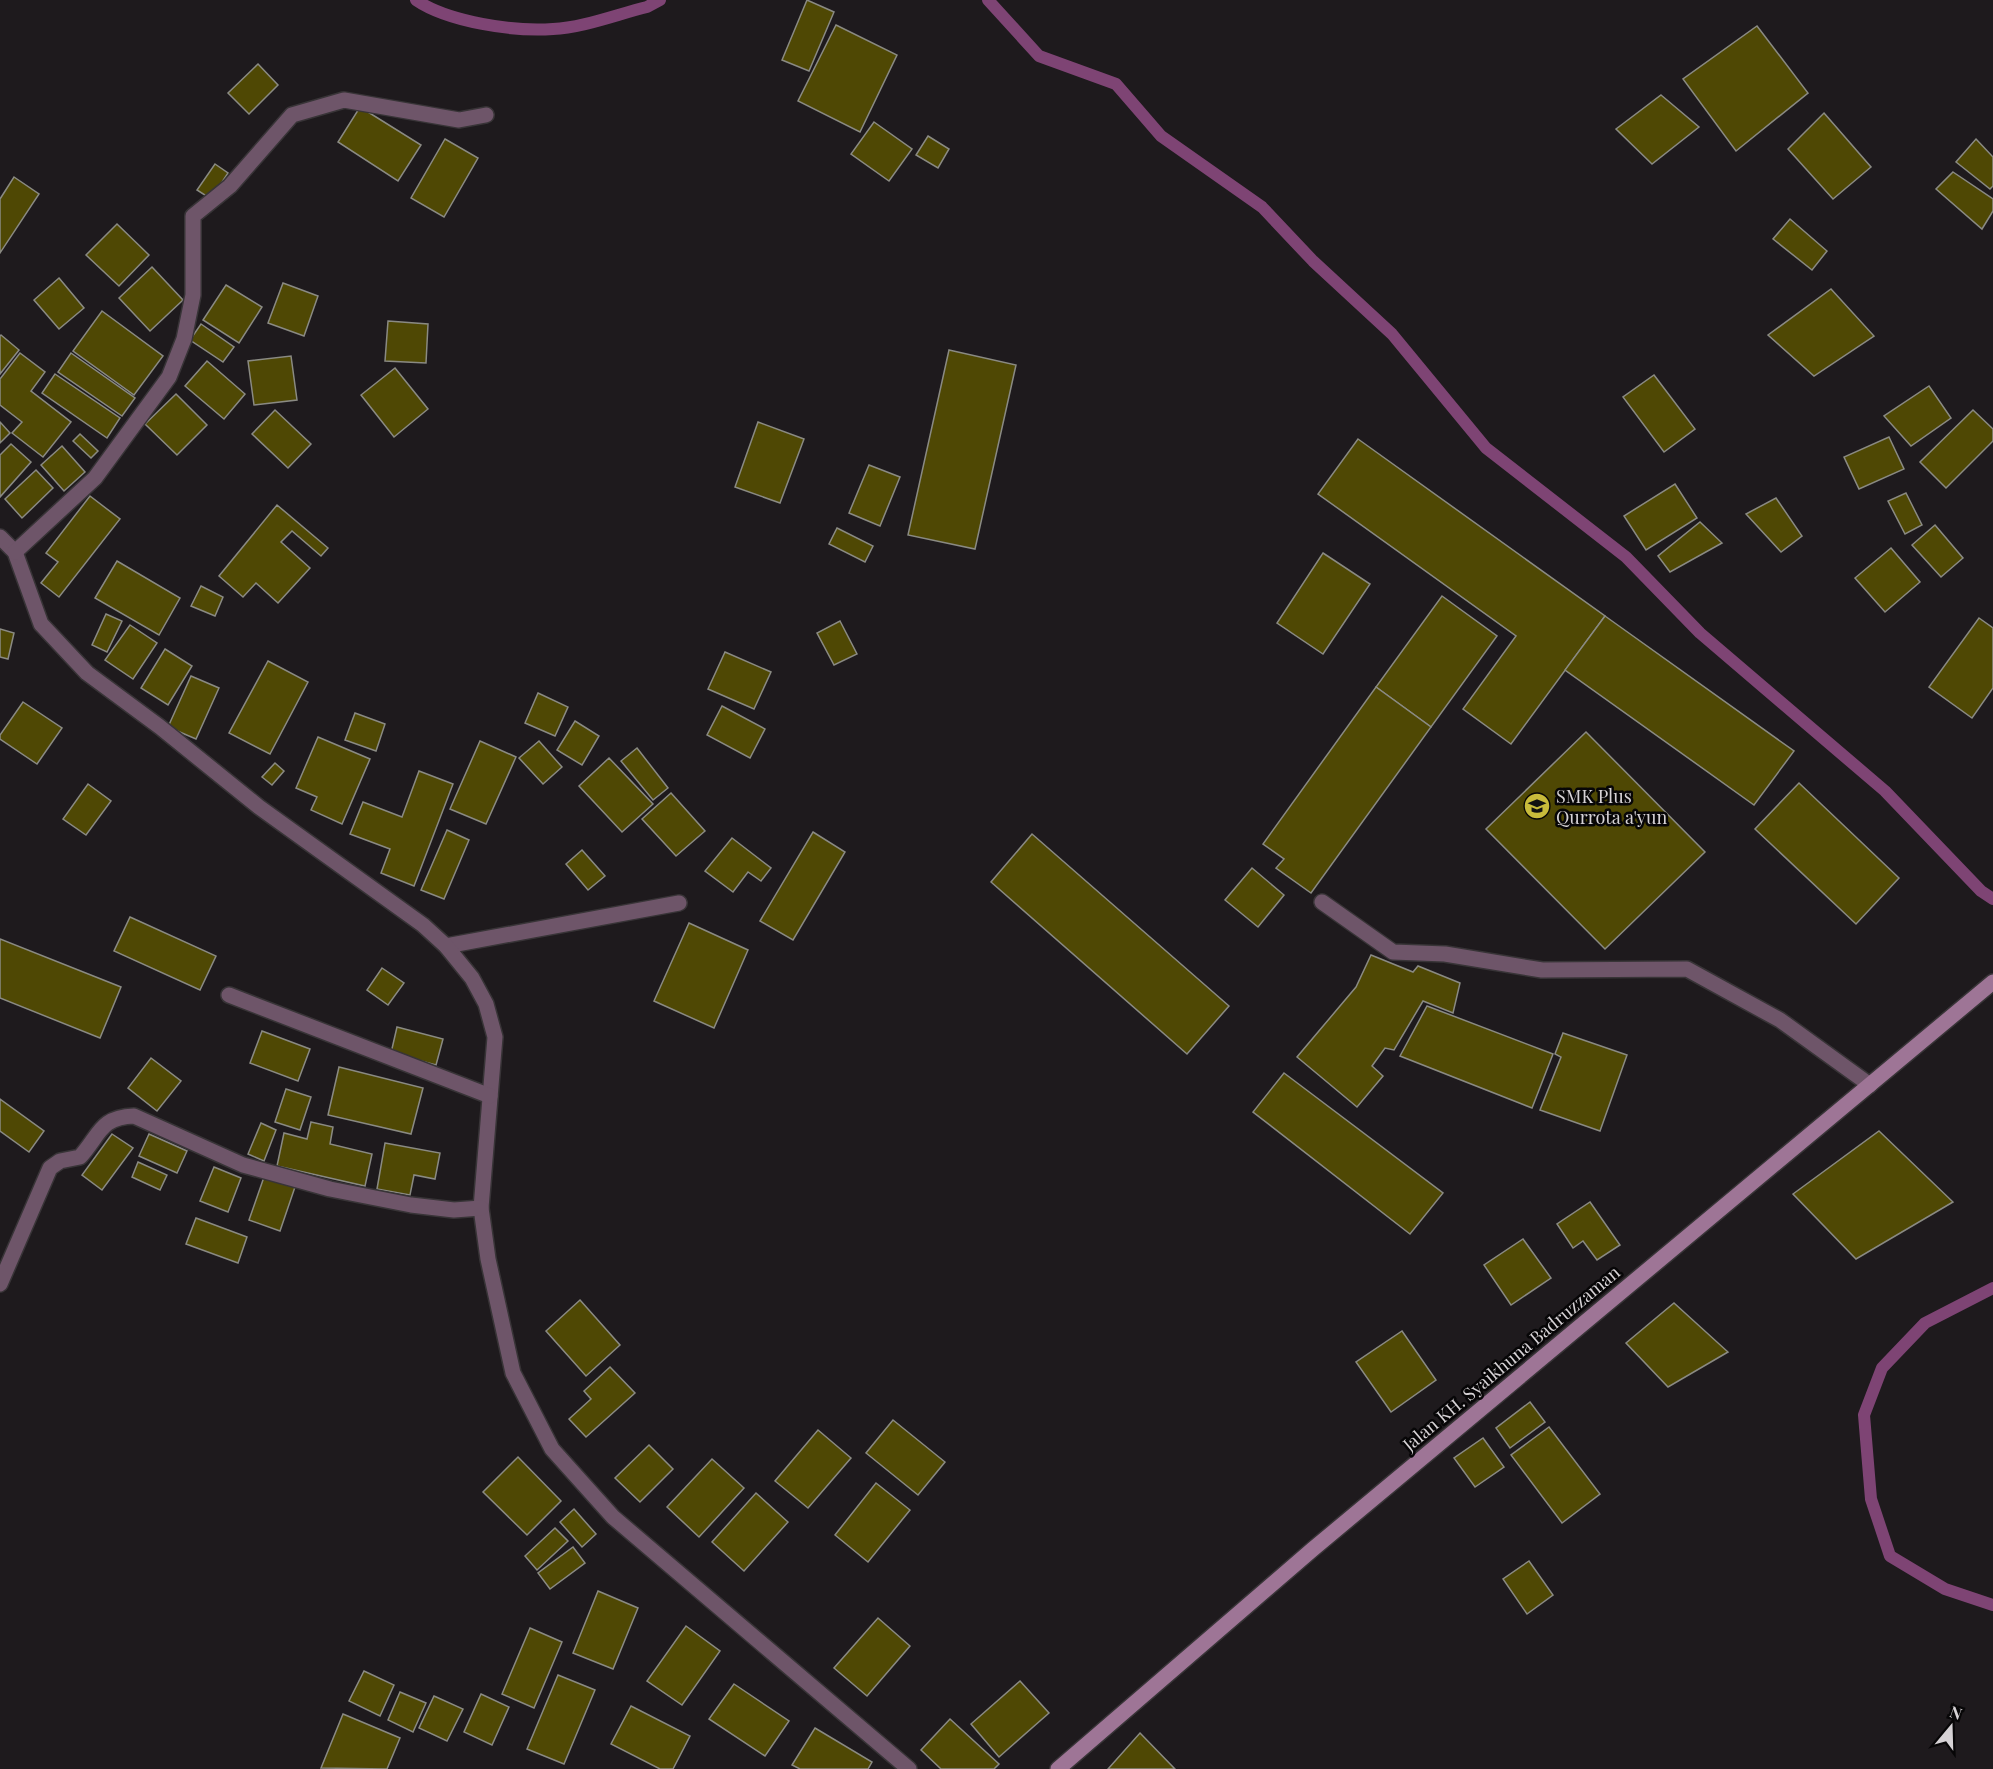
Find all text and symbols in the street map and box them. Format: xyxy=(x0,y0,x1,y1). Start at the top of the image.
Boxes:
place label: SMK Plus Qurrota a'yun xyxy=(1556,784,1667,829)
school or university icon: SMK Plus Qurrota a'yun xyxy=(1522,791,1552,821)
street label: Jalan KH. Syaikhuna Badruzzaman xyxy=(1397,1260,1625,1457)
north arrow xyxy=(1921,1697,1981,1757)
text: N xyxy=(1947,1701,1965,1724)

